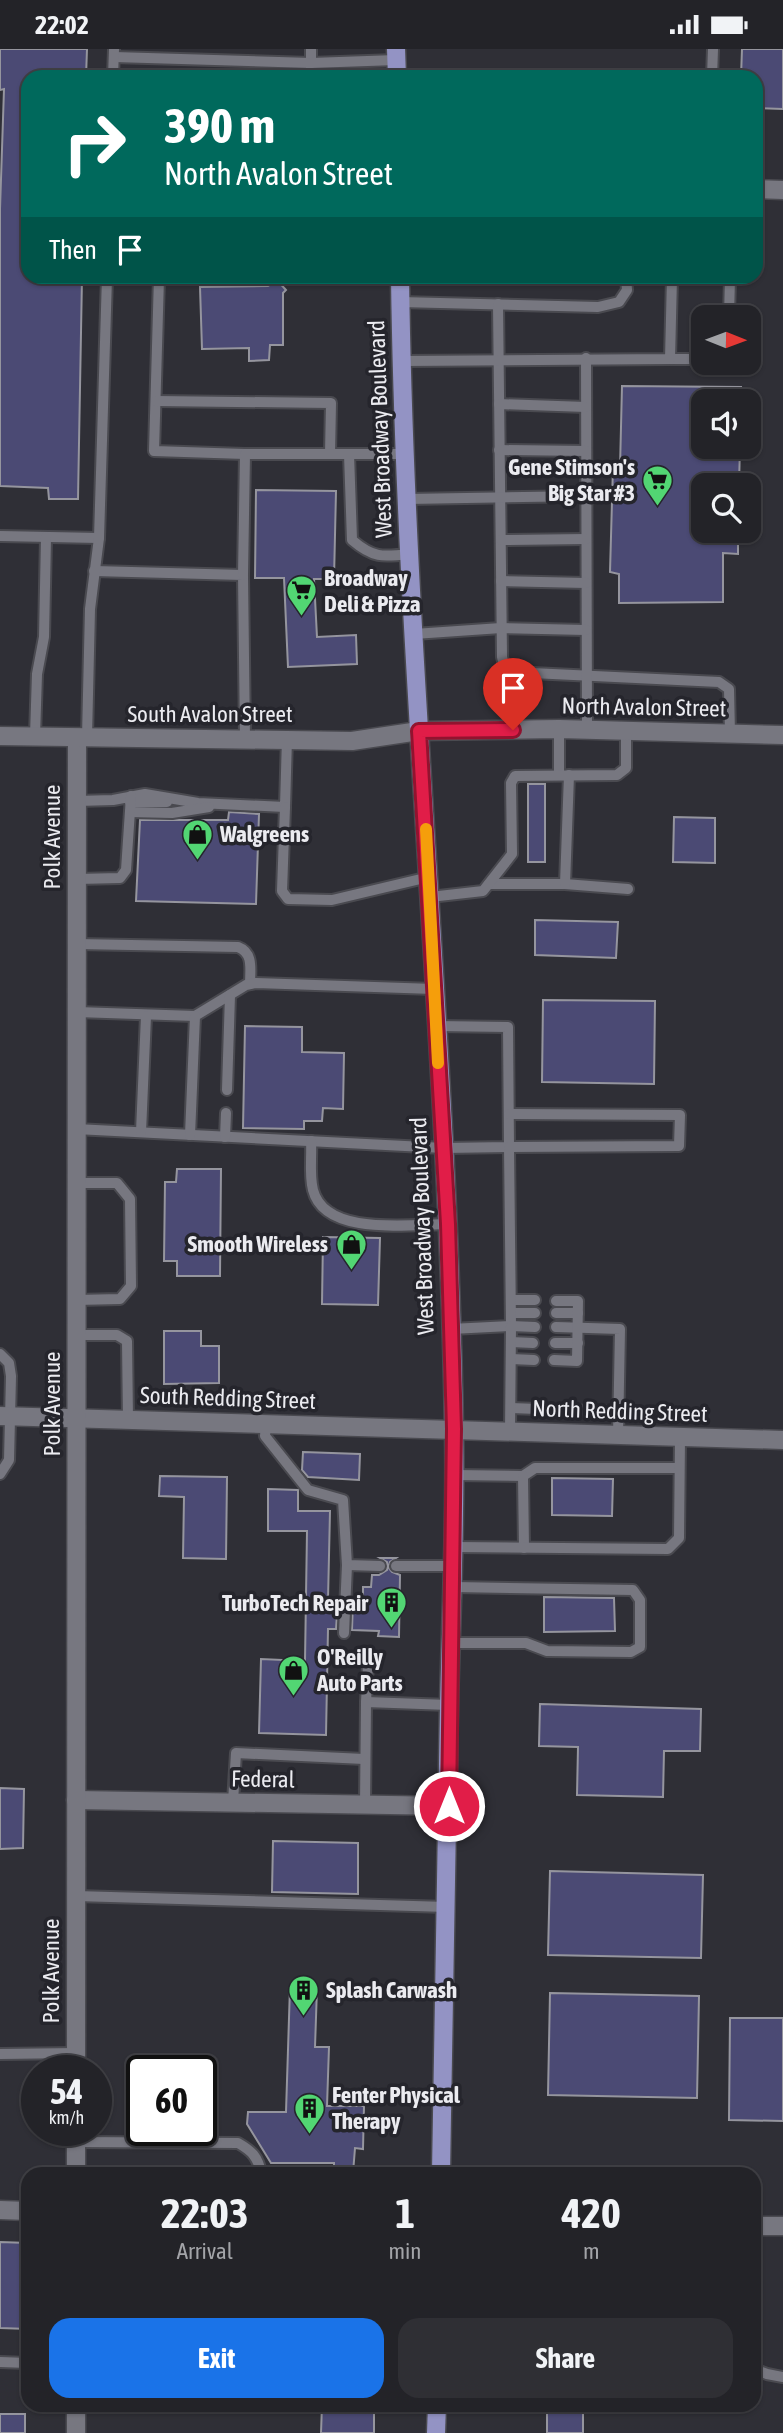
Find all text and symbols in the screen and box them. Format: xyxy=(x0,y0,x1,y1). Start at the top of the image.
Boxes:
text: 22:02 xyxy=(35,10,89,40)
text: 390 m xyxy=(164,97,275,153)
icon: right xyxy=(49,98,140,189)
text: North Avalon Street xyxy=(164,155,393,192)
icon: arrive xyxy=(111,231,149,269)
text: Then xyxy=(49,235,97,265)
north arrow xyxy=(691,305,761,375)
map controls xyxy=(691,305,761,543)
street label: West Broadway Boulevard xyxy=(363,320,397,538)
button: sound xyxy=(691,389,761,459)
place label: Gene Stimson's Big Star #3 xyxy=(508,454,635,506)
supermarket icon: Gene Stimson's Big Star #3 xyxy=(641,463,675,507)
button: search xyxy=(691,473,761,543)
place label: Broadway Deli & Pizza xyxy=(324,565,421,617)
supermarket icon: Broadway Deli & Pizza xyxy=(284,574,318,618)
pin xyxy=(483,658,543,730)
icon: arrive xyxy=(494,669,532,707)
street label: North Avalon Street xyxy=(562,693,726,721)
street label: South Avalon Street xyxy=(127,701,293,727)
street label: Polk Avenue xyxy=(39,785,65,889)
shop icon: Walgreens xyxy=(180,817,214,861)
place label: Walgreens xyxy=(219,821,309,847)
street label: West Broadway Boulevard xyxy=(405,1117,439,1335)
shop icon: Smooth Wireless xyxy=(334,1227,368,1271)
place label: Smooth Wireless xyxy=(187,1231,328,1257)
street label: Polk Avenue xyxy=(39,1352,65,1456)
street label: South Redding Street xyxy=(140,1382,316,1414)
street label: North Redding Street xyxy=(532,1395,708,1427)
building icon: TurboTech Repair xyxy=(374,1586,408,1630)
place label: TurboTech Repair xyxy=(222,1590,369,1616)
place label: O'Reilly Auto Parts xyxy=(316,1644,403,1696)
shop icon: O'Reilly Auto Parts xyxy=(277,1653,311,1697)
street label: Federal xyxy=(231,1765,295,1793)
position arrow xyxy=(412,1769,486,1843)
street label: Polk Avenue xyxy=(38,1919,64,2023)
building icon: Splash Carwash xyxy=(286,1973,320,2017)
place label: Splash Carwash xyxy=(326,1977,457,2003)
speed limit sign: 60 xyxy=(126,2055,217,2146)
text: 54 xyxy=(50,2071,83,2111)
place label: Fenter Physical Therapy xyxy=(332,2082,461,2134)
building icon: Fenter Physical Therapy xyxy=(292,2091,326,2135)
text: km/h xyxy=(49,2107,84,2128)
text: 22:03 xyxy=(161,2189,248,2237)
text: 1 xyxy=(395,2189,415,2237)
text: 420 xyxy=(562,2189,621,2237)
text: Arrival xyxy=(177,2238,233,2264)
text: min xyxy=(389,2238,422,2264)
text: m xyxy=(583,2238,600,2264)
button: Exit xyxy=(49,2318,384,2398)
button: Share xyxy=(398,2318,733,2398)

